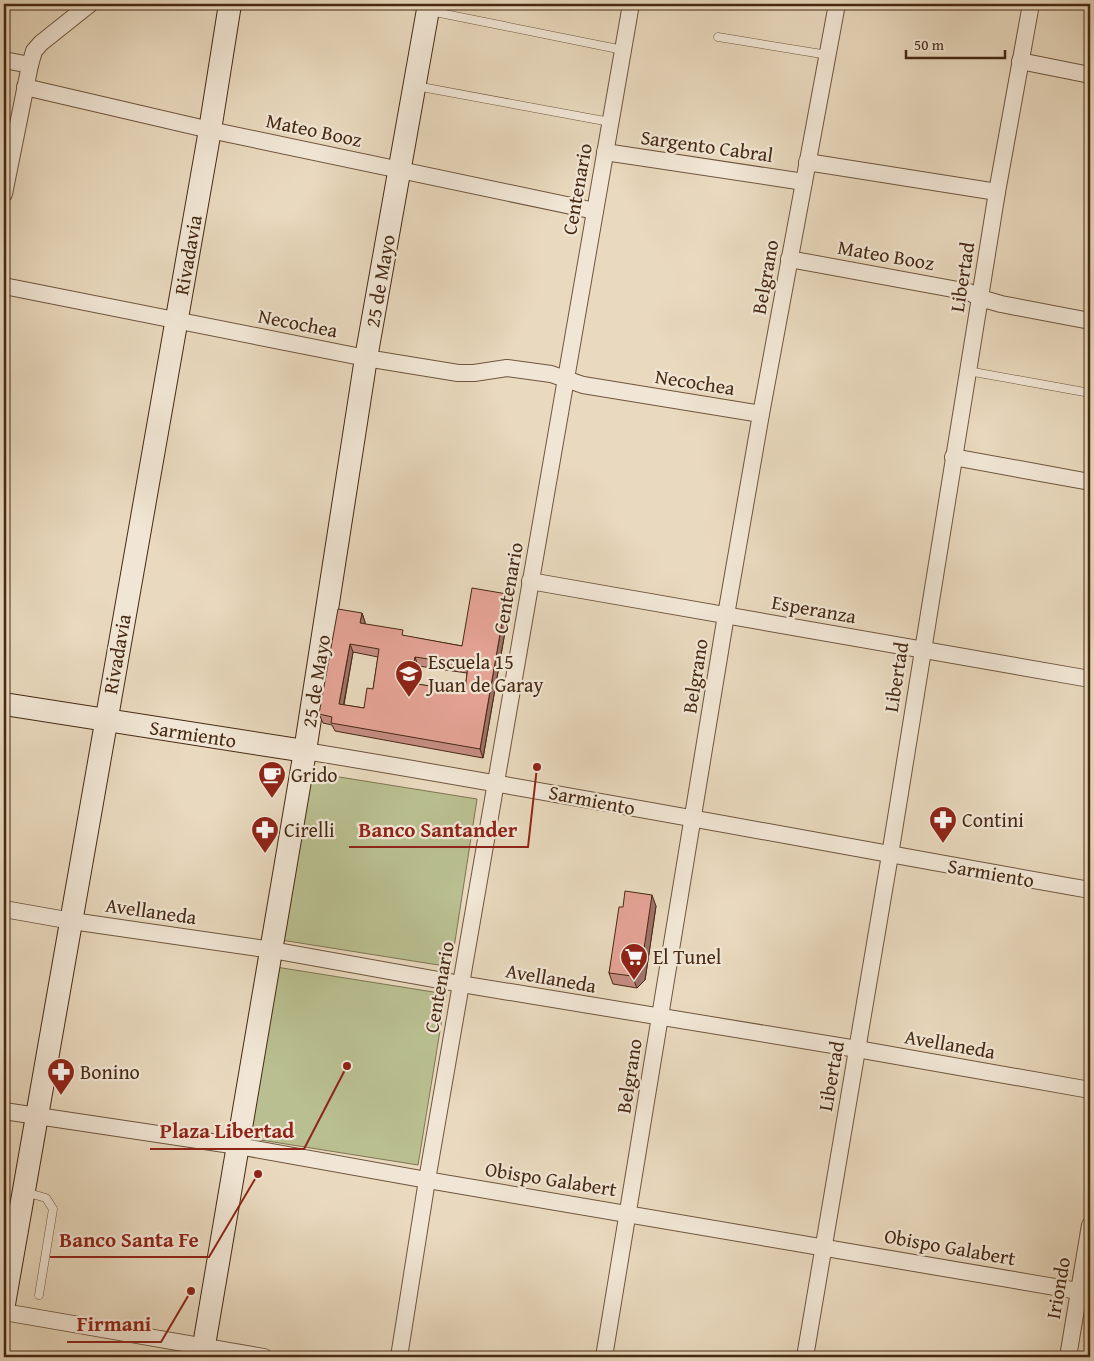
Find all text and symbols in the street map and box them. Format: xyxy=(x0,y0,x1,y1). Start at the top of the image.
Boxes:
scale bar xyxy=(906,28,1005,60)
text: 50 m xyxy=(914,34,945,55)
street label: Mateo Booz xyxy=(263,105,365,154)
street label: Sargento Cabral xyxy=(639,122,776,169)
street label: Centenario xyxy=(554,141,599,237)
street label: Rivadavia xyxy=(166,212,209,297)
street label: 25 de Mayo xyxy=(357,232,402,330)
street label: Mateo Booz xyxy=(836,232,937,277)
street label: Belgrano xyxy=(744,237,785,316)
street label: Libertad xyxy=(942,240,981,314)
street label: Necochea xyxy=(256,301,341,344)
street label: Necochea xyxy=(653,361,737,402)
street label: Centenario xyxy=(485,540,530,636)
street label: Esperanza xyxy=(770,587,859,630)
street label: Rivadavia xyxy=(95,611,138,696)
street label: 25 de Mayo xyxy=(294,632,337,729)
street label: Belgrano xyxy=(674,636,715,715)
street label: Libertad xyxy=(876,640,915,714)
place label: Escuela 15 Juan de Garay xyxy=(425,647,543,699)
school or university icon: Escuela 15 Juan de Garay xyxy=(394,659,424,698)
street label: Sarmiento xyxy=(148,712,238,755)
cafe icon: Grido xyxy=(257,760,287,799)
place label: Grido xyxy=(291,760,338,789)
street label: Sarmiento xyxy=(546,777,638,822)
pharmacy icon: Contini xyxy=(928,805,958,844)
place label: Contini xyxy=(962,805,1024,834)
callout: Banco Santander xyxy=(349,811,528,847)
text: Banco Santander xyxy=(359,814,518,845)
pharmacy icon: Cirelli xyxy=(250,815,280,854)
place label: Cirelli xyxy=(284,815,335,844)
street label: Sarmiento xyxy=(946,851,1037,894)
street label: Avellaneda xyxy=(104,890,199,931)
street label: Centenario xyxy=(416,939,461,1035)
supermarket icon: El Tunel xyxy=(619,942,649,981)
place label: El Tunel xyxy=(653,942,722,971)
street label: Avellaneda xyxy=(504,955,599,1000)
street label: Avellaneda xyxy=(903,1021,998,1066)
street label: Belgrano xyxy=(608,1036,649,1115)
street label: Libertad xyxy=(810,1038,851,1113)
pharmacy icon: Bonino xyxy=(46,1057,76,1096)
place label: Bonino xyxy=(80,1057,140,1086)
callout: Plaza Libertad xyxy=(150,1113,304,1149)
text: Plaza Libertad xyxy=(160,1115,294,1146)
street label: Obispo Galabert xyxy=(483,1154,619,1203)
callout: Banco Santa Fe xyxy=(50,1221,209,1257)
street label: Obispo Galabert xyxy=(882,1221,1018,1272)
text: Banco Santa Fe xyxy=(59,1224,199,1255)
street label: Iriondo xyxy=(1038,1255,1077,1321)
callout: Firmani xyxy=(67,1306,161,1342)
text: Firmani xyxy=(77,1308,152,1339)

